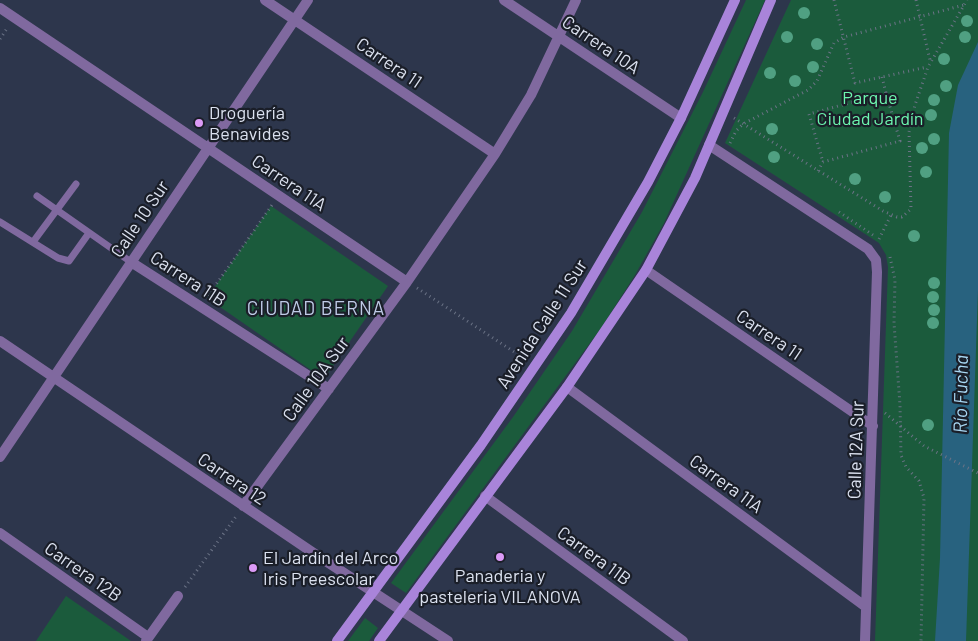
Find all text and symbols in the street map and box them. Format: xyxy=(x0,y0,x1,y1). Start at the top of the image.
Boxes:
street label: Carrera 10A xyxy=(558,11,644,79)
street label: Carrera 11 xyxy=(352,33,426,93)
park label: Parque Ciudad Jardín xyxy=(816,87,924,130)
place label: Droguería Benavides xyxy=(209,102,290,144)
marker: Droguería Benavides xyxy=(193,117,205,129)
street label: Carrera 11A xyxy=(248,150,330,216)
street label: Calle 10 Sur xyxy=(106,176,174,262)
street label: Carrera 11B xyxy=(146,247,230,311)
street label: Avenida Calle 11 Sur xyxy=(492,255,592,393)
district label: CIUDAD BERNA xyxy=(245,298,387,320)
street label: Carrera 11 xyxy=(732,305,806,365)
street label: Calle 10A Sur xyxy=(278,333,354,425)
water label: Río Fucha xyxy=(949,355,973,433)
street label: Calle 12A Sur xyxy=(843,400,869,500)
street label: Carrera 12 xyxy=(194,448,270,510)
street label: Carrera 11A xyxy=(685,450,767,518)
street label: Carrera 11B xyxy=(553,522,635,590)
street label: Carrera 12B xyxy=(40,538,126,606)
place label: El Jardín del Arco Iris Preescolar xyxy=(263,547,398,590)
marker: Panaderia y pasteleria VILANOVA xyxy=(494,551,506,563)
marker: El Jardín del Arco Iris Preescolar xyxy=(247,562,259,574)
place label: Panaderia y pasteleria VILANOVA xyxy=(419,565,581,608)

